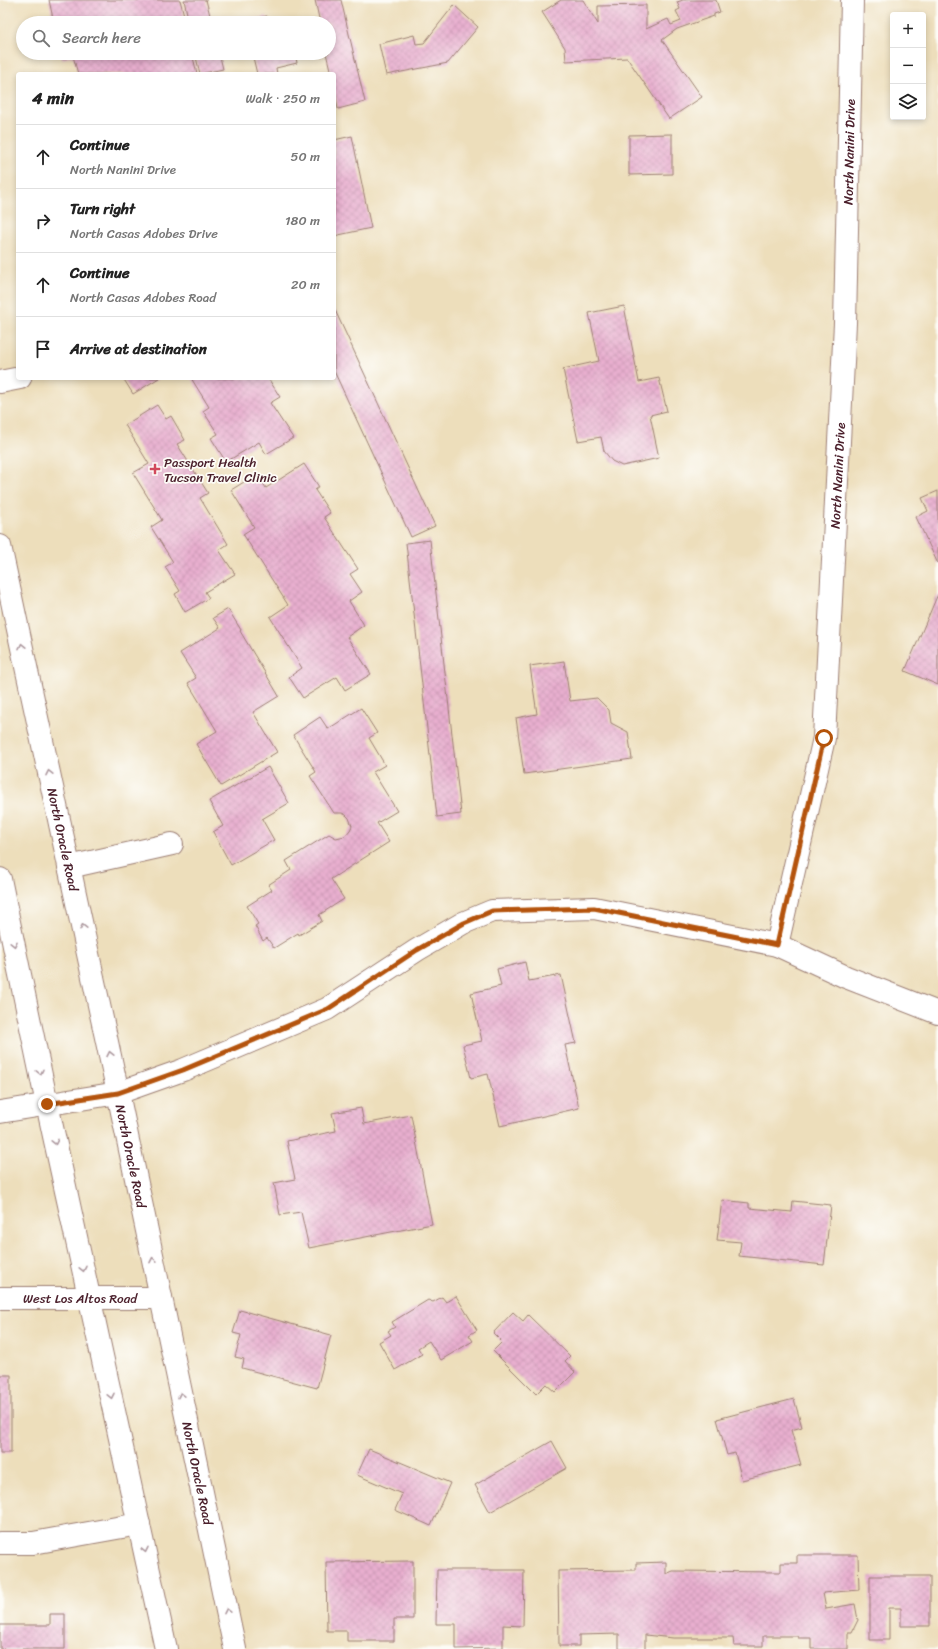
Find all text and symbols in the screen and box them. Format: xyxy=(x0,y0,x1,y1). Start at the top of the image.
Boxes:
map controls xyxy=(890,12,926,120)
button: + xyxy=(890,12,926,48)
search box xyxy=(16,16,336,60)
text: Search here xyxy=(62,25,141,51)
icon: search xyxy=(30,27,52,49)
button: − xyxy=(890,48,926,84)
text: 4 min xyxy=(32,83,74,113)
button: layers xyxy=(890,84,926,120)
text: Walk · 250 m xyxy=(246,87,320,110)
street label: North Nanini Drive xyxy=(836,99,861,205)
text: Continue xyxy=(70,132,130,158)
text: 50 m xyxy=(290,145,320,168)
icon: ahead xyxy=(32,146,54,168)
text: North Nanini Drive xyxy=(70,158,176,181)
text: Turn right xyxy=(70,196,135,222)
text: 180 m xyxy=(285,209,320,232)
icon: right xyxy=(32,210,54,232)
text: North Casas Adobes Drive xyxy=(70,222,218,245)
text: Continue xyxy=(70,260,130,286)
text: 20 m xyxy=(291,273,320,296)
icon: ahead xyxy=(32,274,54,296)
text: North Casas Adobes Road xyxy=(70,286,216,309)
text: Arrive at destination xyxy=(70,336,207,362)
icon: arrive xyxy=(32,338,54,360)
street label: North Nanini Drive xyxy=(823,422,851,529)
place label: Passport Health Tucson Travel Clinic xyxy=(164,451,277,489)
marker: Passport Health Tucson Travel Clinic xyxy=(149,463,161,475)
one-way arrow xyxy=(18,643,26,649)
route start xyxy=(815,729,833,747)
one-way arrow xyxy=(46,770,54,776)
street label: North Oracle Road xyxy=(41,785,86,894)
one-way arrow xyxy=(79,924,87,931)
one-way arrow xyxy=(9,941,17,948)
one-way arrow xyxy=(106,1051,115,1058)
one-way arrow xyxy=(35,1069,44,1075)
route end xyxy=(38,1095,56,1113)
street label: North Oracle Road xyxy=(109,1102,154,1211)
one-way arrow xyxy=(51,1139,59,1145)
one-way arrow xyxy=(149,1257,158,1263)
one-way arrow xyxy=(79,1266,87,1272)
street label: West Los Altos Road xyxy=(23,1287,138,1310)
one-way arrow xyxy=(178,1391,186,1398)
one-way arrow xyxy=(107,1393,115,1399)
street label: North Oracle Road xyxy=(176,1419,220,1528)
one-way arrow xyxy=(141,1547,149,1554)
one-way arrow xyxy=(223,1608,231,1614)

